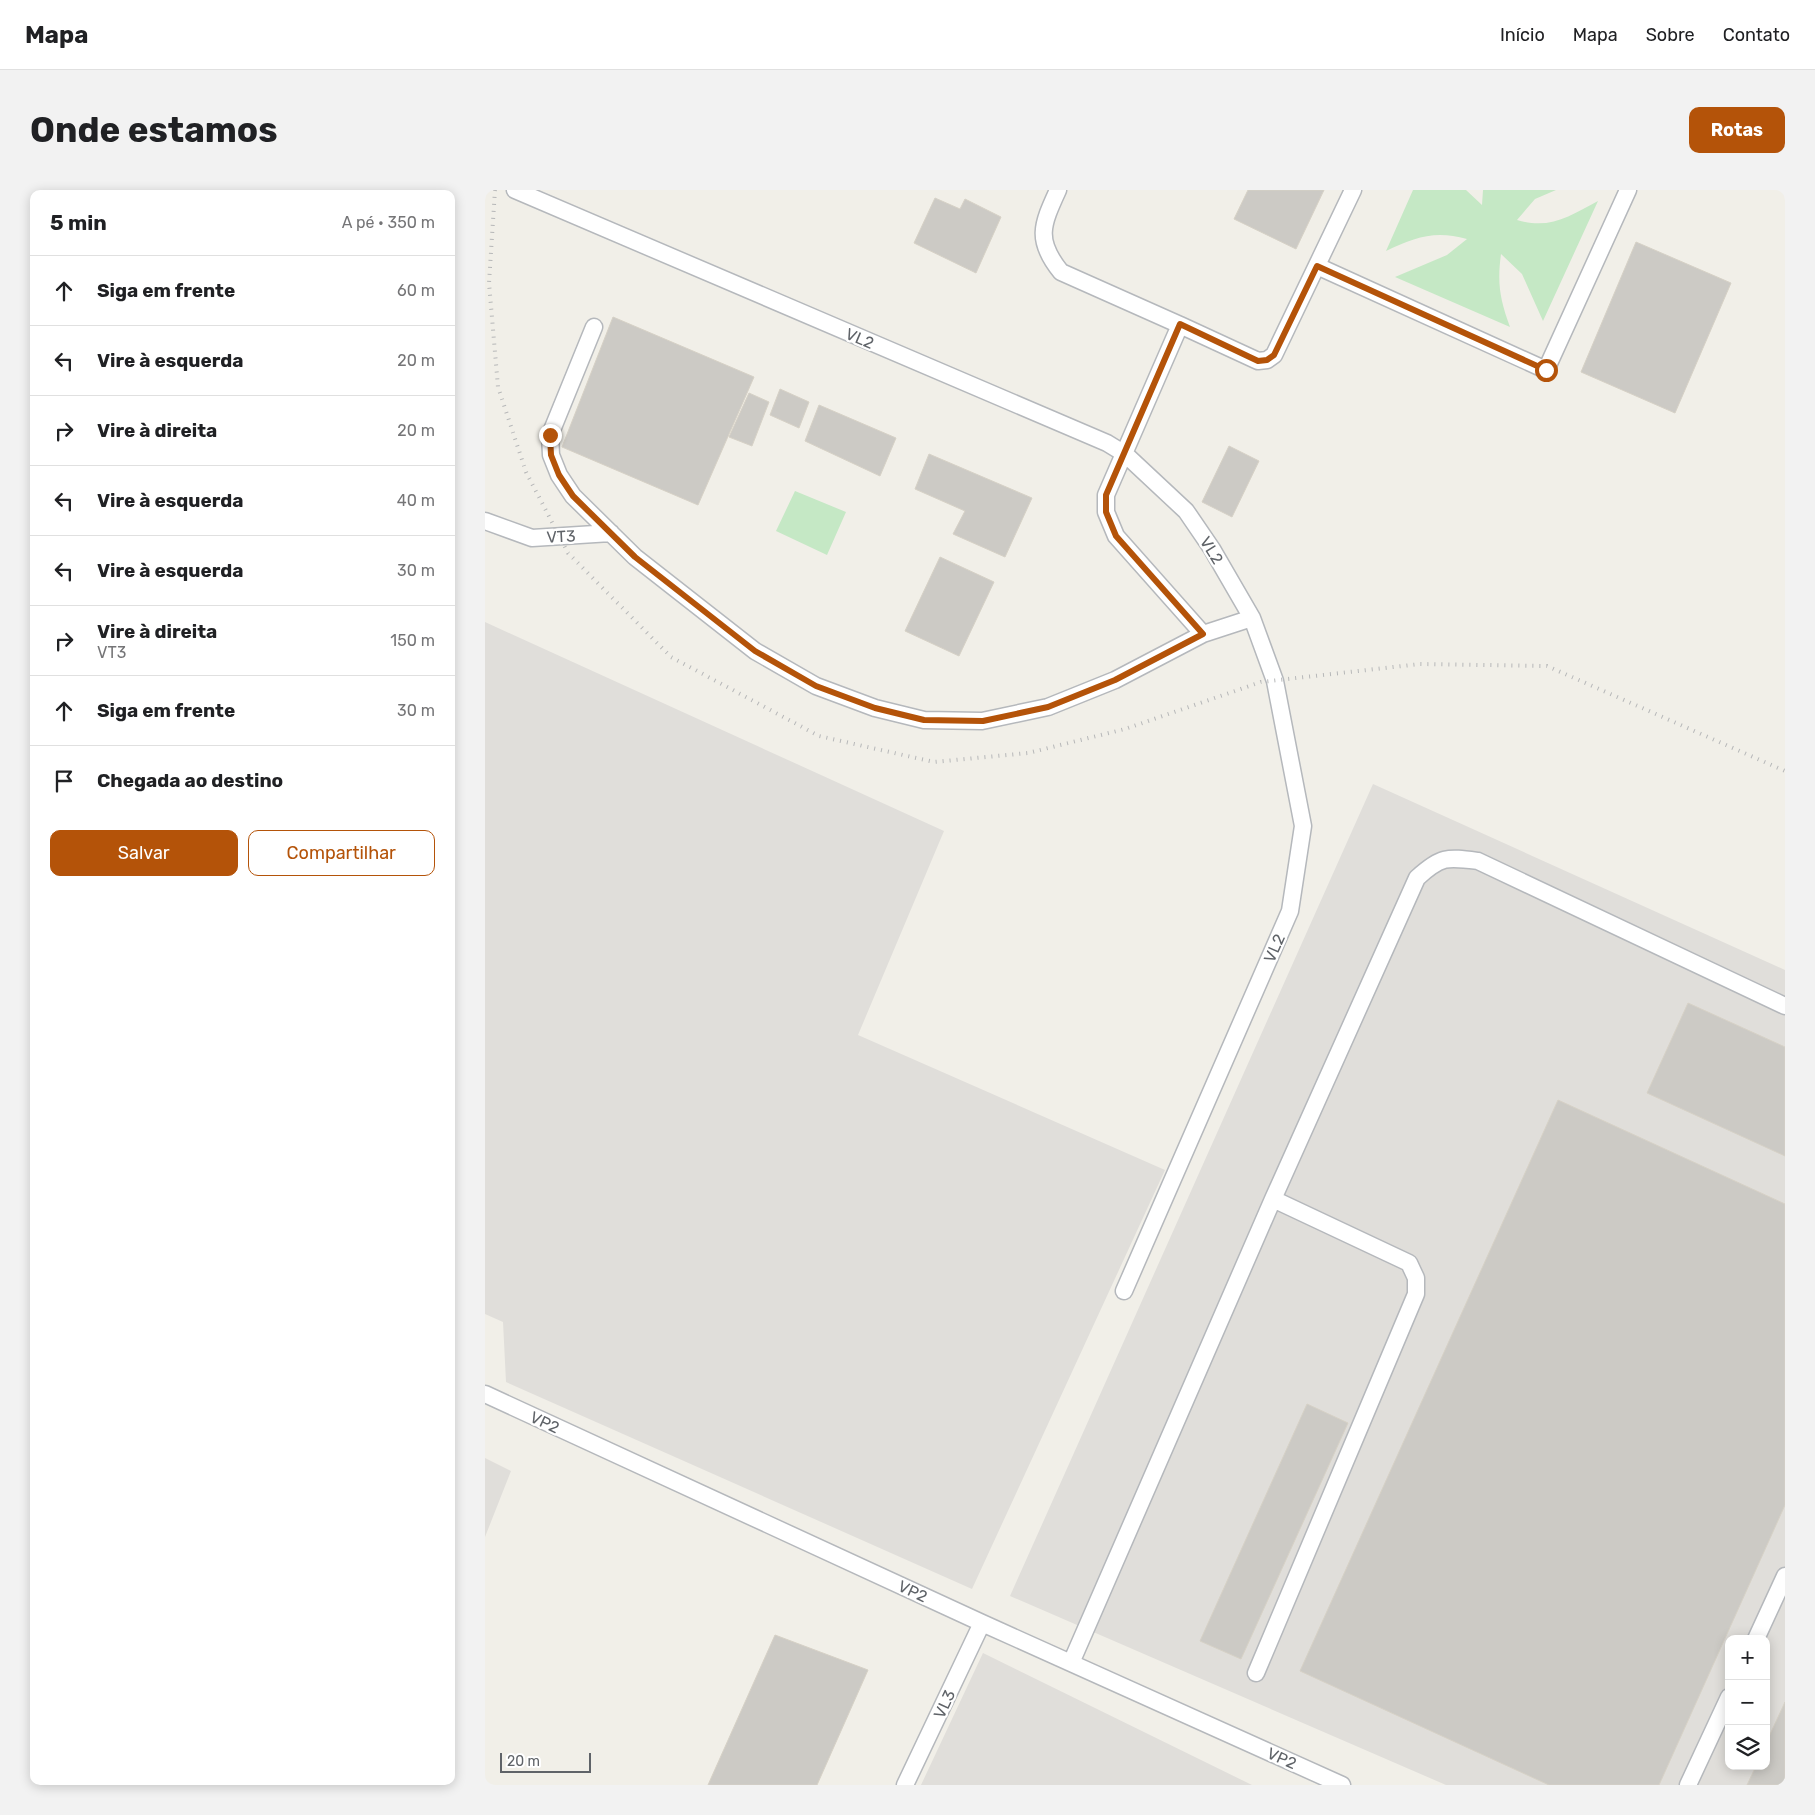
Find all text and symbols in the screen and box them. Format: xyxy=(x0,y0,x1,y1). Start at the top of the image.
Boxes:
text: Mapa xyxy=(25,21,88,49)
text: Início xyxy=(1500,24,1545,46)
text: Mapa xyxy=(1573,24,1618,46)
text: Sobre xyxy=(1646,24,1695,46)
text: Contato xyxy=(1723,24,1790,46)
button: Rotas xyxy=(1689,107,1785,153)
text: Onde estamos xyxy=(30,109,278,151)
text: 5 min xyxy=(50,210,107,235)
text: A pé · 350 m xyxy=(342,213,435,232)
icon: ahead xyxy=(50,277,78,305)
text: Siga em frente xyxy=(97,279,235,302)
text: 60 m xyxy=(397,281,435,300)
street label: VL2 xyxy=(843,324,877,353)
icon: left xyxy=(50,347,78,375)
text: Vire à esquerda xyxy=(97,349,244,372)
text: 20 m xyxy=(397,351,435,370)
route start xyxy=(1535,359,1558,382)
icon: right xyxy=(50,417,78,445)
text: Vire à direita xyxy=(97,419,217,442)
text: 20 m xyxy=(397,421,435,440)
route end xyxy=(539,424,562,447)
icon: left xyxy=(50,487,78,515)
text: Vire à esquerda xyxy=(97,489,244,512)
text: 40 m xyxy=(397,491,435,510)
street label: VT3 xyxy=(546,526,576,547)
street label: VL2 xyxy=(1196,533,1227,568)
icon: left xyxy=(50,557,78,585)
text: Vire à esquerda xyxy=(97,559,244,582)
text: 30 m xyxy=(397,561,435,580)
text: Vire à direita xyxy=(97,620,217,643)
icon: right xyxy=(50,627,78,655)
text: 150 m xyxy=(390,631,435,650)
text: VT3 xyxy=(97,643,126,662)
icon: ahead xyxy=(50,697,78,725)
text: Siga em frente xyxy=(97,699,235,722)
text: 30 m xyxy=(397,701,435,720)
icon: arrive xyxy=(50,767,78,795)
text: Chegada ao destino xyxy=(97,769,283,792)
button: Salvar xyxy=(50,830,238,876)
button: Compartilhar xyxy=(248,830,435,876)
street label: VL2 xyxy=(1260,931,1289,965)
street label: VP2 xyxy=(527,1407,562,1437)
street label: VP2 xyxy=(895,1576,930,1606)
map controls xyxy=(1725,1635,1770,1770)
button: + xyxy=(1725,1635,1770,1680)
button: − xyxy=(1725,1680,1770,1725)
street label: VL3 xyxy=(930,1687,959,1721)
button: layers xyxy=(1725,1725,1770,1770)
street label: VP2 xyxy=(1264,1744,1299,1773)
scale bar xyxy=(500,1750,591,1773)
text: 20 m xyxy=(507,1753,540,1770)

